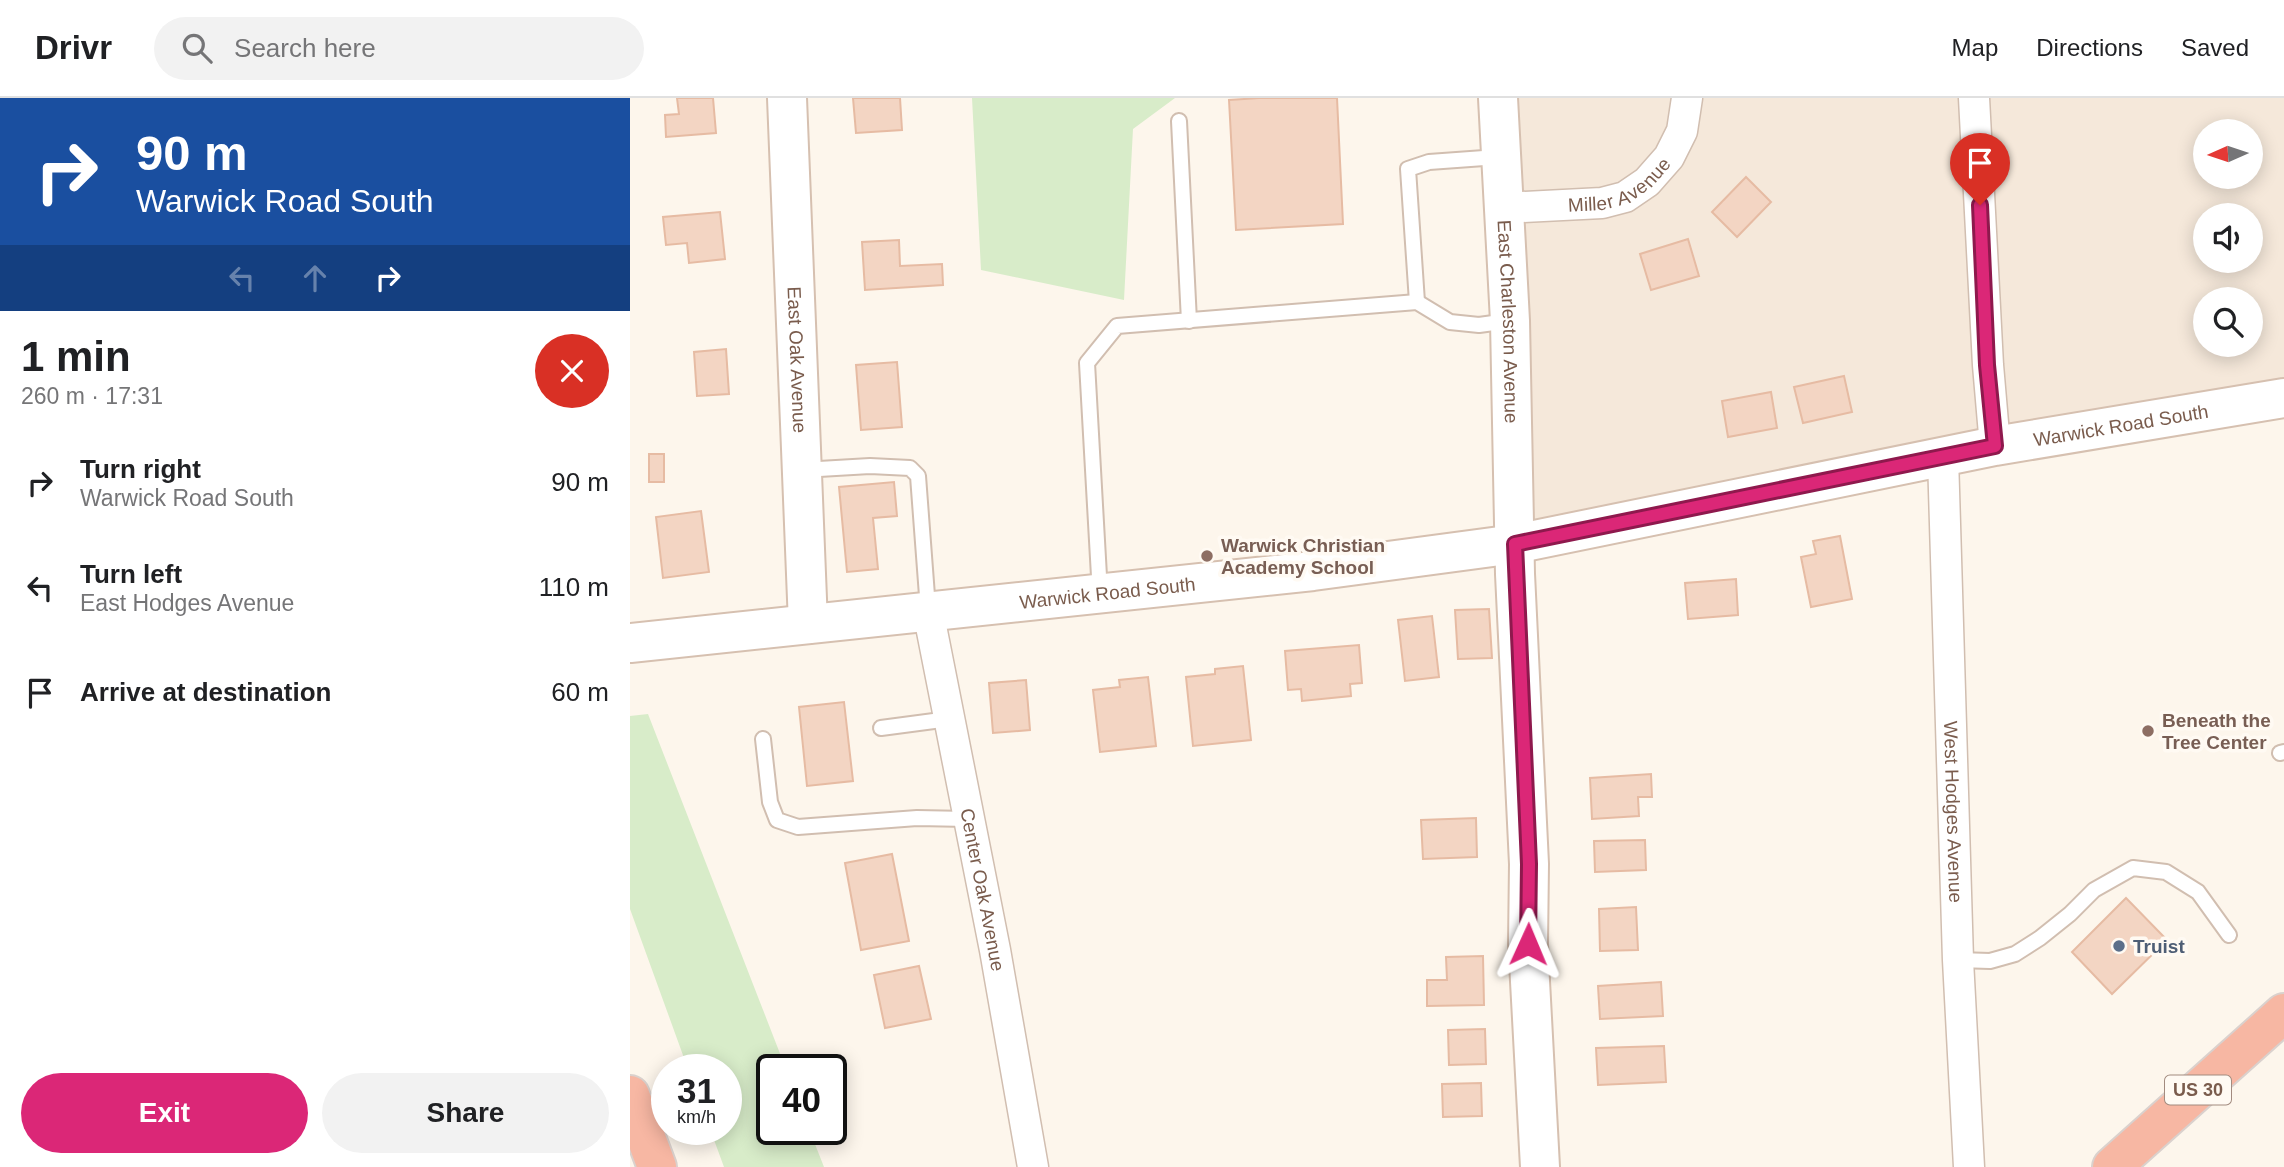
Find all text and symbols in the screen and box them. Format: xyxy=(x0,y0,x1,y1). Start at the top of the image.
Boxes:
search box xyxy=(154,17,644,80)
text: Drivr xyxy=(35,29,112,66)
icon: search xyxy=(178,29,216,67)
text: Search here xyxy=(234,33,376,63)
text: Map xyxy=(1952,34,1998,61)
text: Directions xyxy=(2036,34,2143,61)
text: Saved xyxy=(2181,34,2249,61)
north arrow xyxy=(2193,119,2263,189)
map controls xyxy=(2193,119,2263,357)
icon: right xyxy=(21,126,112,217)
text: 90 m xyxy=(136,126,248,180)
pin xyxy=(1950,133,2010,205)
icon: arrive xyxy=(1961,144,1999,182)
street label: Miller Avenue xyxy=(1567,153,1675,216)
text: Warwick Road South xyxy=(136,183,434,219)
button: sound xyxy=(2193,203,2263,273)
street label: East Charleston Avenue xyxy=(1494,219,1522,424)
icon: left xyxy=(223,259,261,297)
icon: ahead xyxy=(296,259,334,297)
icon: right xyxy=(369,259,407,297)
street label: East Oak Avenue xyxy=(784,286,810,433)
button: search xyxy=(2193,287,2263,357)
text: 1 min xyxy=(21,333,131,380)
button: close xyxy=(535,334,609,408)
text: 260 m · 17:31 xyxy=(21,383,163,409)
street label: Warwick Road South xyxy=(2032,401,2210,450)
text: Turn right xyxy=(80,454,201,484)
icon: right xyxy=(21,464,59,502)
text: 90 m xyxy=(551,467,609,497)
text: Warwick Road South xyxy=(80,485,294,511)
place label: Warwick Christian Academy School xyxy=(1221,535,1385,578)
marker: Warwick Christian Academy School xyxy=(1199,548,1215,564)
text: Turn left xyxy=(80,559,182,589)
icon: left xyxy=(21,569,59,607)
text: 110 m xyxy=(539,572,609,602)
street label: Warwick Road South xyxy=(1018,573,1196,613)
text: East Hodges Avenue xyxy=(80,590,294,616)
icon: arrive xyxy=(21,674,59,712)
text: Arrive at destination xyxy=(80,677,331,707)
text: 60 m xyxy=(551,677,609,707)
place label: Beneath the Tree Center xyxy=(2162,710,2271,753)
street label: West Hodges Avenue xyxy=(1940,720,1966,903)
marker: Beneath the Tree Center xyxy=(2140,723,2156,739)
street label: Center Oak Avenue xyxy=(956,806,1009,973)
position arrow xyxy=(1491,907,1565,981)
place label: Truist xyxy=(2133,936,2185,957)
marker: Truist xyxy=(2111,938,2127,954)
speed limit sign: 40 xyxy=(756,1054,847,1145)
text: 31 xyxy=(677,1071,716,1110)
button: Exit xyxy=(21,1073,308,1153)
button: Share xyxy=(322,1073,609,1153)
road number: US 30 xyxy=(2165,1076,2231,1105)
text: km/h xyxy=(677,1107,716,1127)

